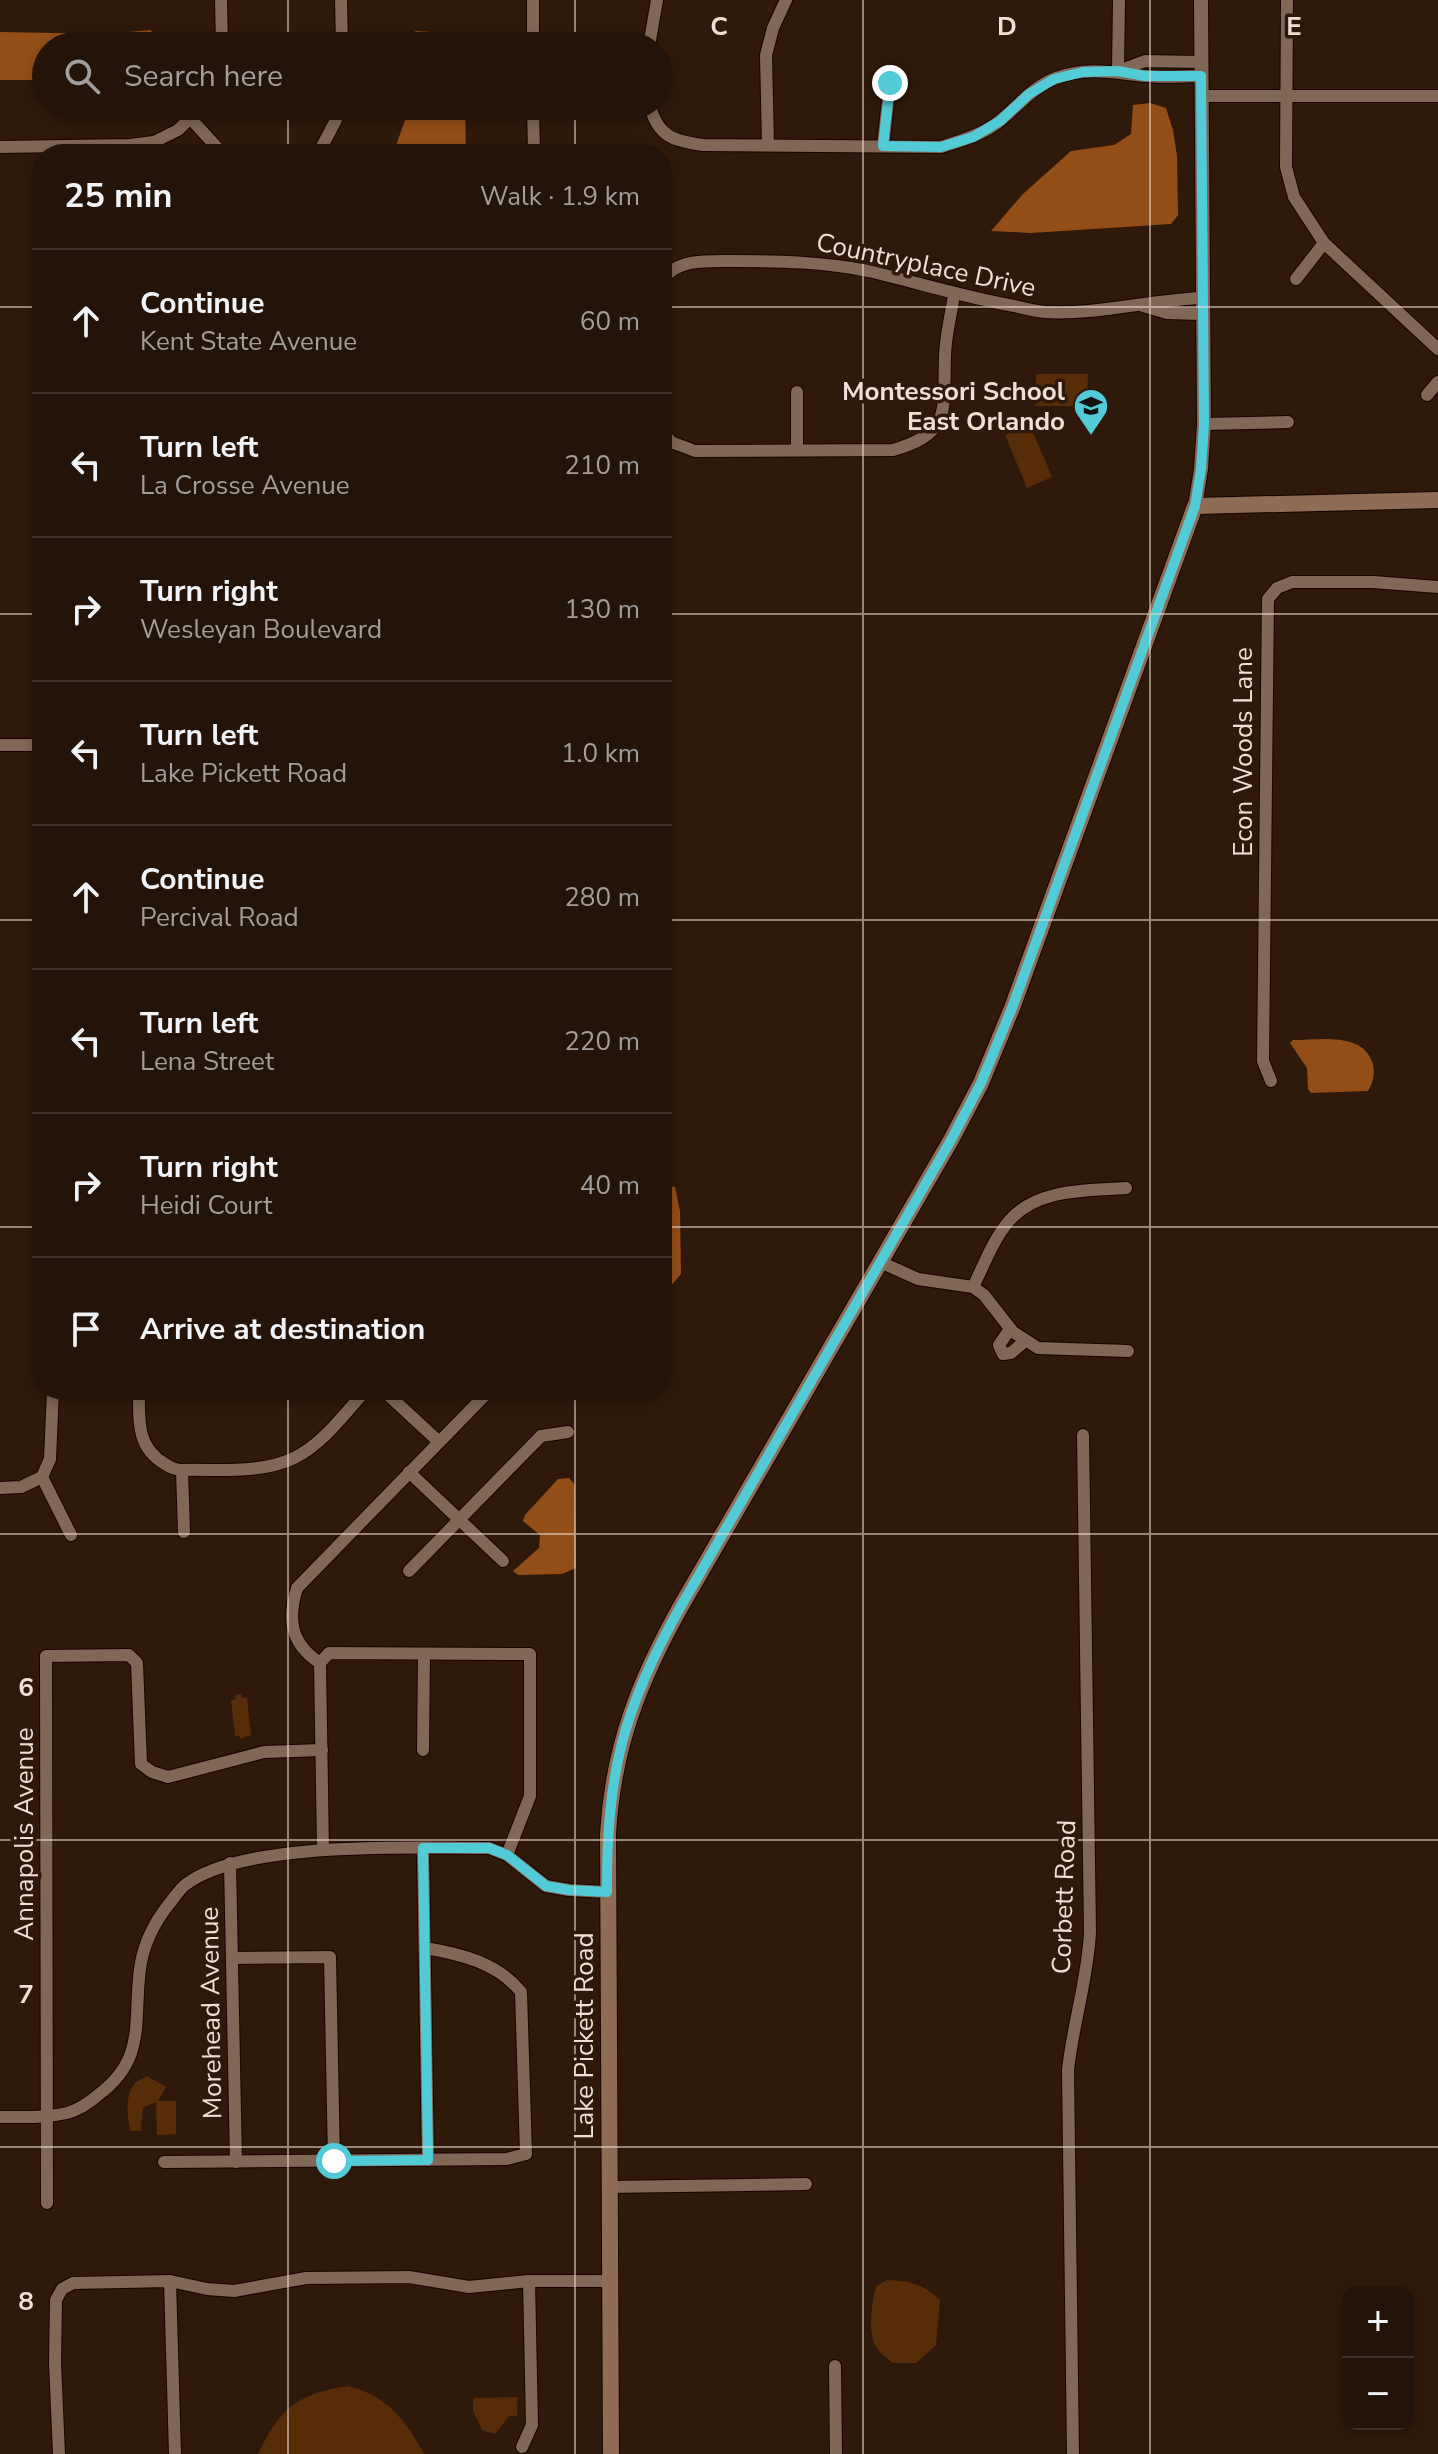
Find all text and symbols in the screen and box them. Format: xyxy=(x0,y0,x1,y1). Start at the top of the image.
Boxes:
text: C xyxy=(710,9,728,44)
text: D xyxy=(997,9,1017,44)
text: E xyxy=(1286,9,1302,44)
search box xyxy=(32,32,672,120)
icon: search xyxy=(60,54,104,98)
text: Search here xyxy=(124,56,283,97)
route end xyxy=(872,65,908,101)
text: 25 min xyxy=(64,173,172,219)
text: Walk · 1.9 km xyxy=(480,179,640,214)
street label: Countryplace Drive xyxy=(813,225,1039,305)
text: Continue xyxy=(140,283,265,324)
icon: ahead xyxy=(64,299,108,343)
text: 60 m xyxy=(580,304,640,339)
text: Kent State Avenue xyxy=(140,324,357,359)
place label: Montessori School East Orlando xyxy=(842,374,1066,439)
school or university icon: Montessori School East Orlando xyxy=(1072,387,1110,437)
text: Turn left xyxy=(140,427,258,468)
icon: left xyxy=(64,443,108,487)
text: 210 m xyxy=(564,448,640,483)
text: La Crosse Avenue xyxy=(140,468,350,503)
text: Turn right xyxy=(140,571,278,612)
icon: right xyxy=(64,587,108,631)
text: 130 m xyxy=(564,592,640,627)
text: Wesleyan Boulevard xyxy=(140,612,382,647)
street label: Econ Woods Lane xyxy=(1226,647,1261,857)
text: Turn left xyxy=(140,715,258,756)
icon: left xyxy=(64,731,108,775)
text: 1.0 km xyxy=(561,736,640,771)
text: Lake Pickett Road xyxy=(140,756,347,791)
text: Continue xyxy=(140,859,265,900)
icon: ahead xyxy=(64,875,108,919)
text: 280 m xyxy=(564,880,640,915)
text: Percival Road xyxy=(140,900,299,935)
text: Turn left xyxy=(140,1003,258,1044)
icon: left xyxy=(64,1019,108,1063)
text: 220 m xyxy=(564,1024,640,1059)
text: Lena Street xyxy=(140,1044,274,1079)
text: Turn right xyxy=(140,1147,278,1188)
icon: right xyxy=(64,1163,108,1207)
text: 40 m xyxy=(580,1168,640,1203)
text: Heidi Court xyxy=(140,1188,272,1223)
icon: arrive xyxy=(64,1307,108,1351)
text: Arrive at destination xyxy=(140,1309,425,1350)
text: 6 xyxy=(18,1670,34,1705)
street label: Annapolis Avenue xyxy=(7,1727,42,1941)
street label: Corbett Road xyxy=(1044,1819,1084,1975)
street label: Morehead Avenue xyxy=(192,1907,230,2119)
street label: Lake Pickett Road xyxy=(567,1932,602,2140)
text: 7 xyxy=(18,1977,34,2012)
route start xyxy=(316,2143,352,2179)
text: 8 xyxy=(18,2284,34,2319)
map controls xyxy=(1342,2286,1414,2430)
button: + xyxy=(1342,2286,1414,2358)
button: − xyxy=(1342,2358,1414,2430)

